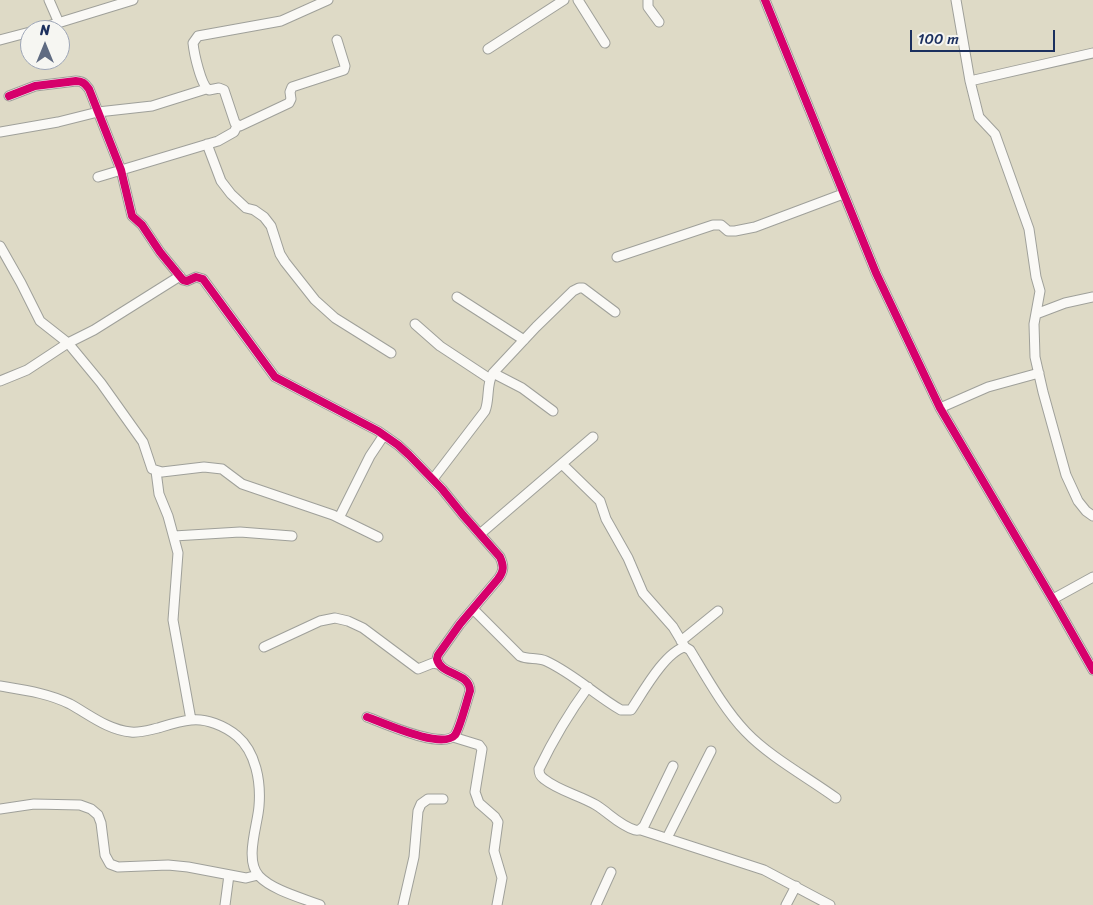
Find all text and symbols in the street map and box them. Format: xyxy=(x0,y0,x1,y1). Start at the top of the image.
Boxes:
text: N xyxy=(40,18,50,43)
north arrow xyxy=(20,20,70,70)
scale bar xyxy=(913,20,1058,52)
text: 100 m xyxy=(918,26,959,52)

